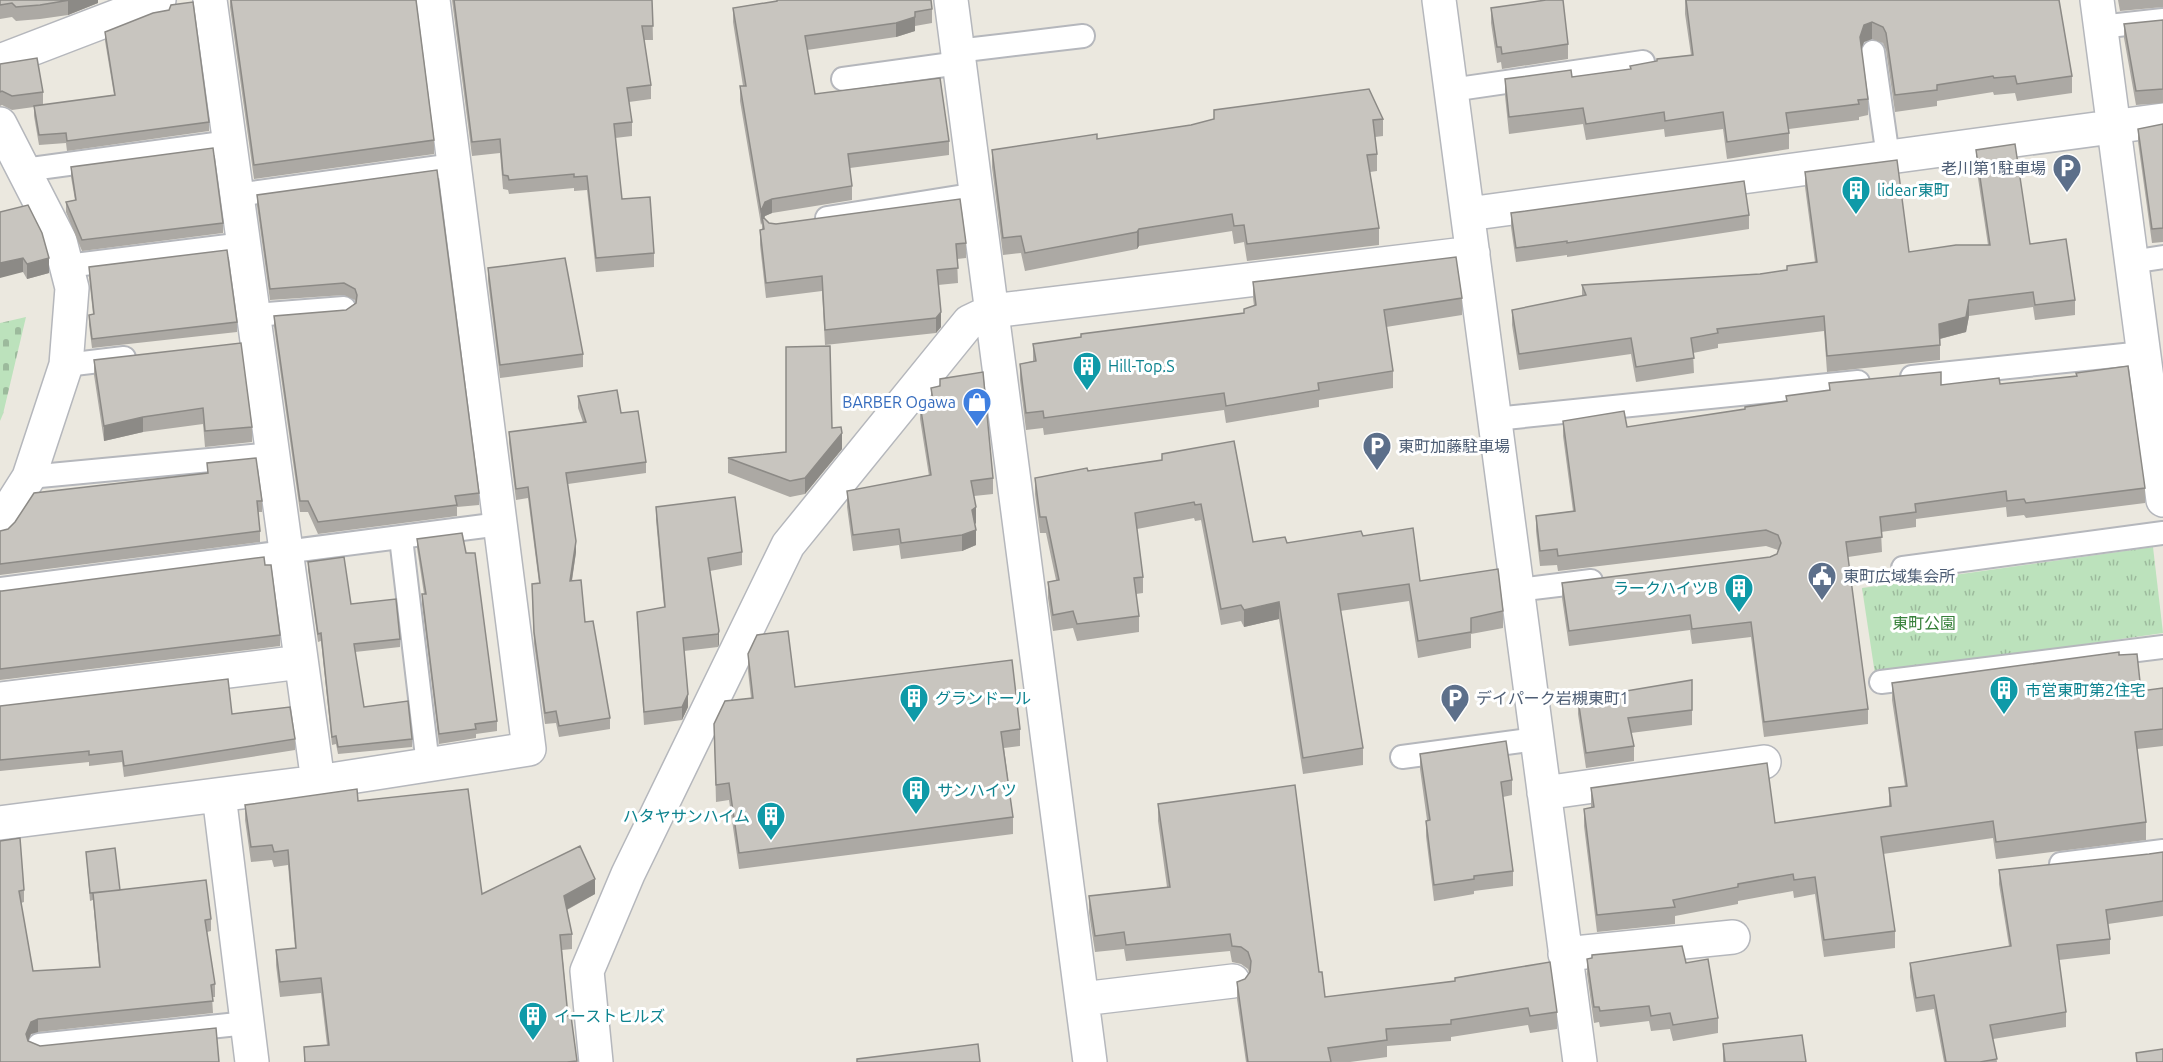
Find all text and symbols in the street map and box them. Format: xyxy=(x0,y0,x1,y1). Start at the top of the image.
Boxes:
parking icon: 老川第1駐車場 xyxy=(2051,152,2083,194)
place label: 老川第1駐車場 xyxy=(1941,159,2046,177)
building icon: lidear東町 xyxy=(1840,174,1872,216)
place label: lidear東町 xyxy=(1877,181,1950,199)
building icon: Hill-Top.S xyxy=(1071,350,1103,392)
place label: Hill-Top.S xyxy=(1108,357,1175,375)
shop icon: BARBER Ogawa xyxy=(961,386,993,428)
place label: BARBER Ogawa xyxy=(842,393,956,411)
parking icon: 東町加藤駐車場 xyxy=(1361,430,1393,472)
place label: 東町加藤駐車場 xyxy=(1398,437,1510,455)
public building icon: 東町広域集会所 xyxy=(1806,560,1838,602)
place label: 東町広域集会所 xyxy=(1843,567,1955,585)
building icon: ラークハイツB xyxy=(1723,572,1755,614)
place label: ラークハイツB xyxy=(1613,579,1718,597)
park label: 東町公園 xyxy=(1892,614,1956,632)
building icon: 市営東町第2住宅 xyxy=(1988,674,2020,716)
place label: 市営東町第2住宅 xyxy=(2025,681,2146,699)
building icon: グランドール xyxy=(898,682,930,724)
parking icon: デイパーク岩槻東町1 xyxy=(1439,682,1471,724)
place label: グランドール xyxy=(935,689,1031,707)
place label: デイパーク岩槻東町1 xyxy=(1476,689,1629,707)
building icon: サンハイツ xyxy=(900,774,932,816)
place label: サンハイツ xyxy=(937,781,1017,799)
building icon: ハタヤサンハイム xyxy=(755,800,787,842)
place label: ハタヤサンハイム xyxy=(623,807,750,825)
building icon: イーストヒルズ xyxy=(517,1000,549,1042)
place label: イーストヒルズ xyxy=(554,1007,665,1025)

